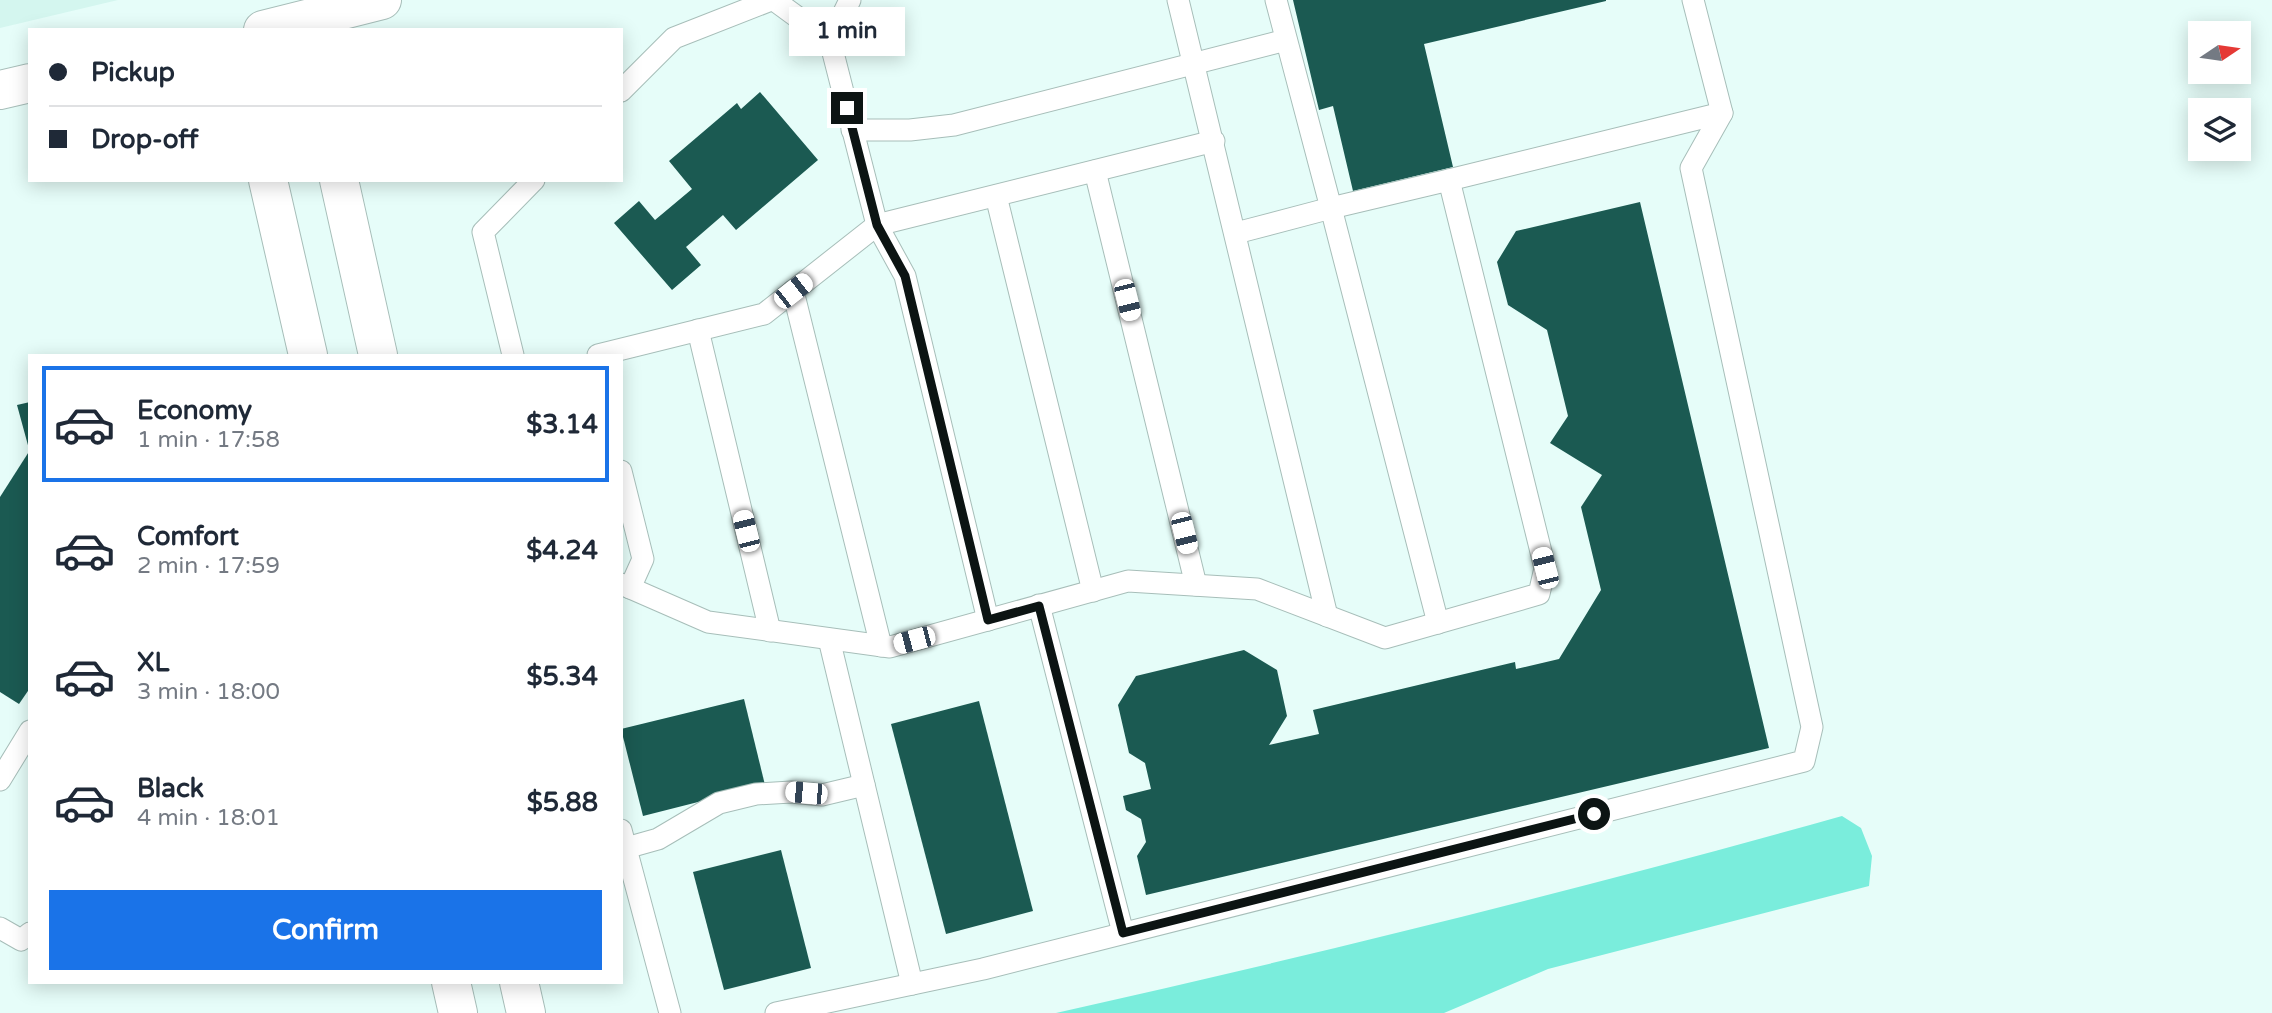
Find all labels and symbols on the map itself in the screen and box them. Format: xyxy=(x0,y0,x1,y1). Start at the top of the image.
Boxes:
callout: 1 min xyxy=(789,7,905,56)
north arrow xyxy=(2188,21,2250,84)
route end xyxy=(831,92,863,124)
car xyxy=(770,270,817,312)
car xyxy=(1112,277,1143,323)
car xyxy=(731,508,762,554)
car xyxy=(1169,510,1200,556)
car xyxy=(1530,545,1561,591)
car xyxy=(891,624,938,656)
car xyxy=(785,781,828,805)
route start xyxy=(1578,798,1610,830)

